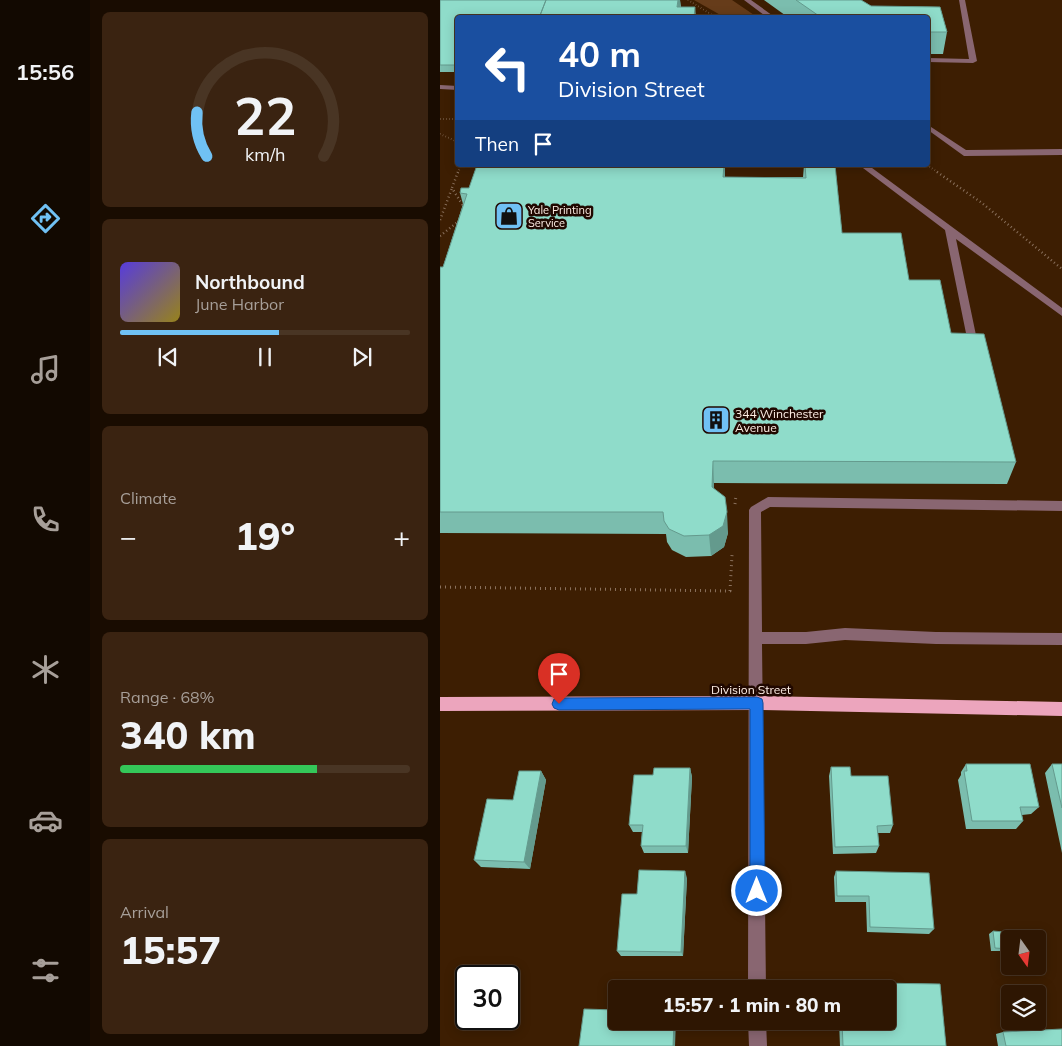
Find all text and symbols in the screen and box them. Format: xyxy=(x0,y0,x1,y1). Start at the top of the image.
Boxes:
text: 40 m xyxy=(558,32,641,76)
icon: left xyxy=(475,35,540,100)
text: 15:56 xyxy=(16,58,74,86)
text: Division Street xyxy=(558,75,705,103)
text: 22 xyxy=(234,83,296,148)
icon: arrive xyxy=(529,130,557,158)
text: Then xyxy=(475,132,519,156)
text: km/h xyxy=(245,143,285,165)
icon: directions xyxy=(28,201,63,236)
shop icon: Yale Printing Service xyxy=(494,201,524,231)
place label: Yale Printing Service xyxy=(527,203,592,230)
text: Northbound xyxy=(195,270,305,294)
text: June Harbor xyxy=(195,294,284,314)
icon: previous xyxy=(154,343,182,371)
icon: pause xyxy=(251,343,279,371)
icon: next xyxy=(348,343,376,371)
icon: music xyxy=(28,352,63,387)
building icon: 344 Winchester Avenue xyxy=(701,405,731,435)
place label: 344 Winchester Avenue xyxy=(735,406,824,435)
text: Climate xyxy=(120,488,176,508)
icon: phone xyxy=(28,502,63,537)
text: 19° xyxy=(235,512,295,560)
text: − xyxy=(120,519,137,554)
text: + xyxy=(393,519,410,554)
icon: climate xyxy=(28,652,63,687)
pin xyxy=(538,653,580,704)
icon: arrive xyxy=(545,660,573,688)
street label: Division Street xyxy=(711,682,791,697)
text: Range · 68% xyxy=(120,687,215,707)
text: 340 km xyxy=(120,711,256,759)
icon: car xyxy=(28,803,63,838)
position arrow xyxy=(730,864,782,916)
text: Arrival xyxy=(120,902,169,922)
text: 15:57 xyxy=(120,926,221,974)
north arrow xyxy=(1001,930,1046,975)
map controls xyxy=(1001,930,1046,1030)
icon: filters xyxy=(28,953,63,988)
speed limit sign: 30 xyxy=(455,965,520,1030)
button: layers xyxy=(1001,985,1046,1030)
text: 15:57 · 1 min · 80 m xyxy=(663,993,841,1017)

